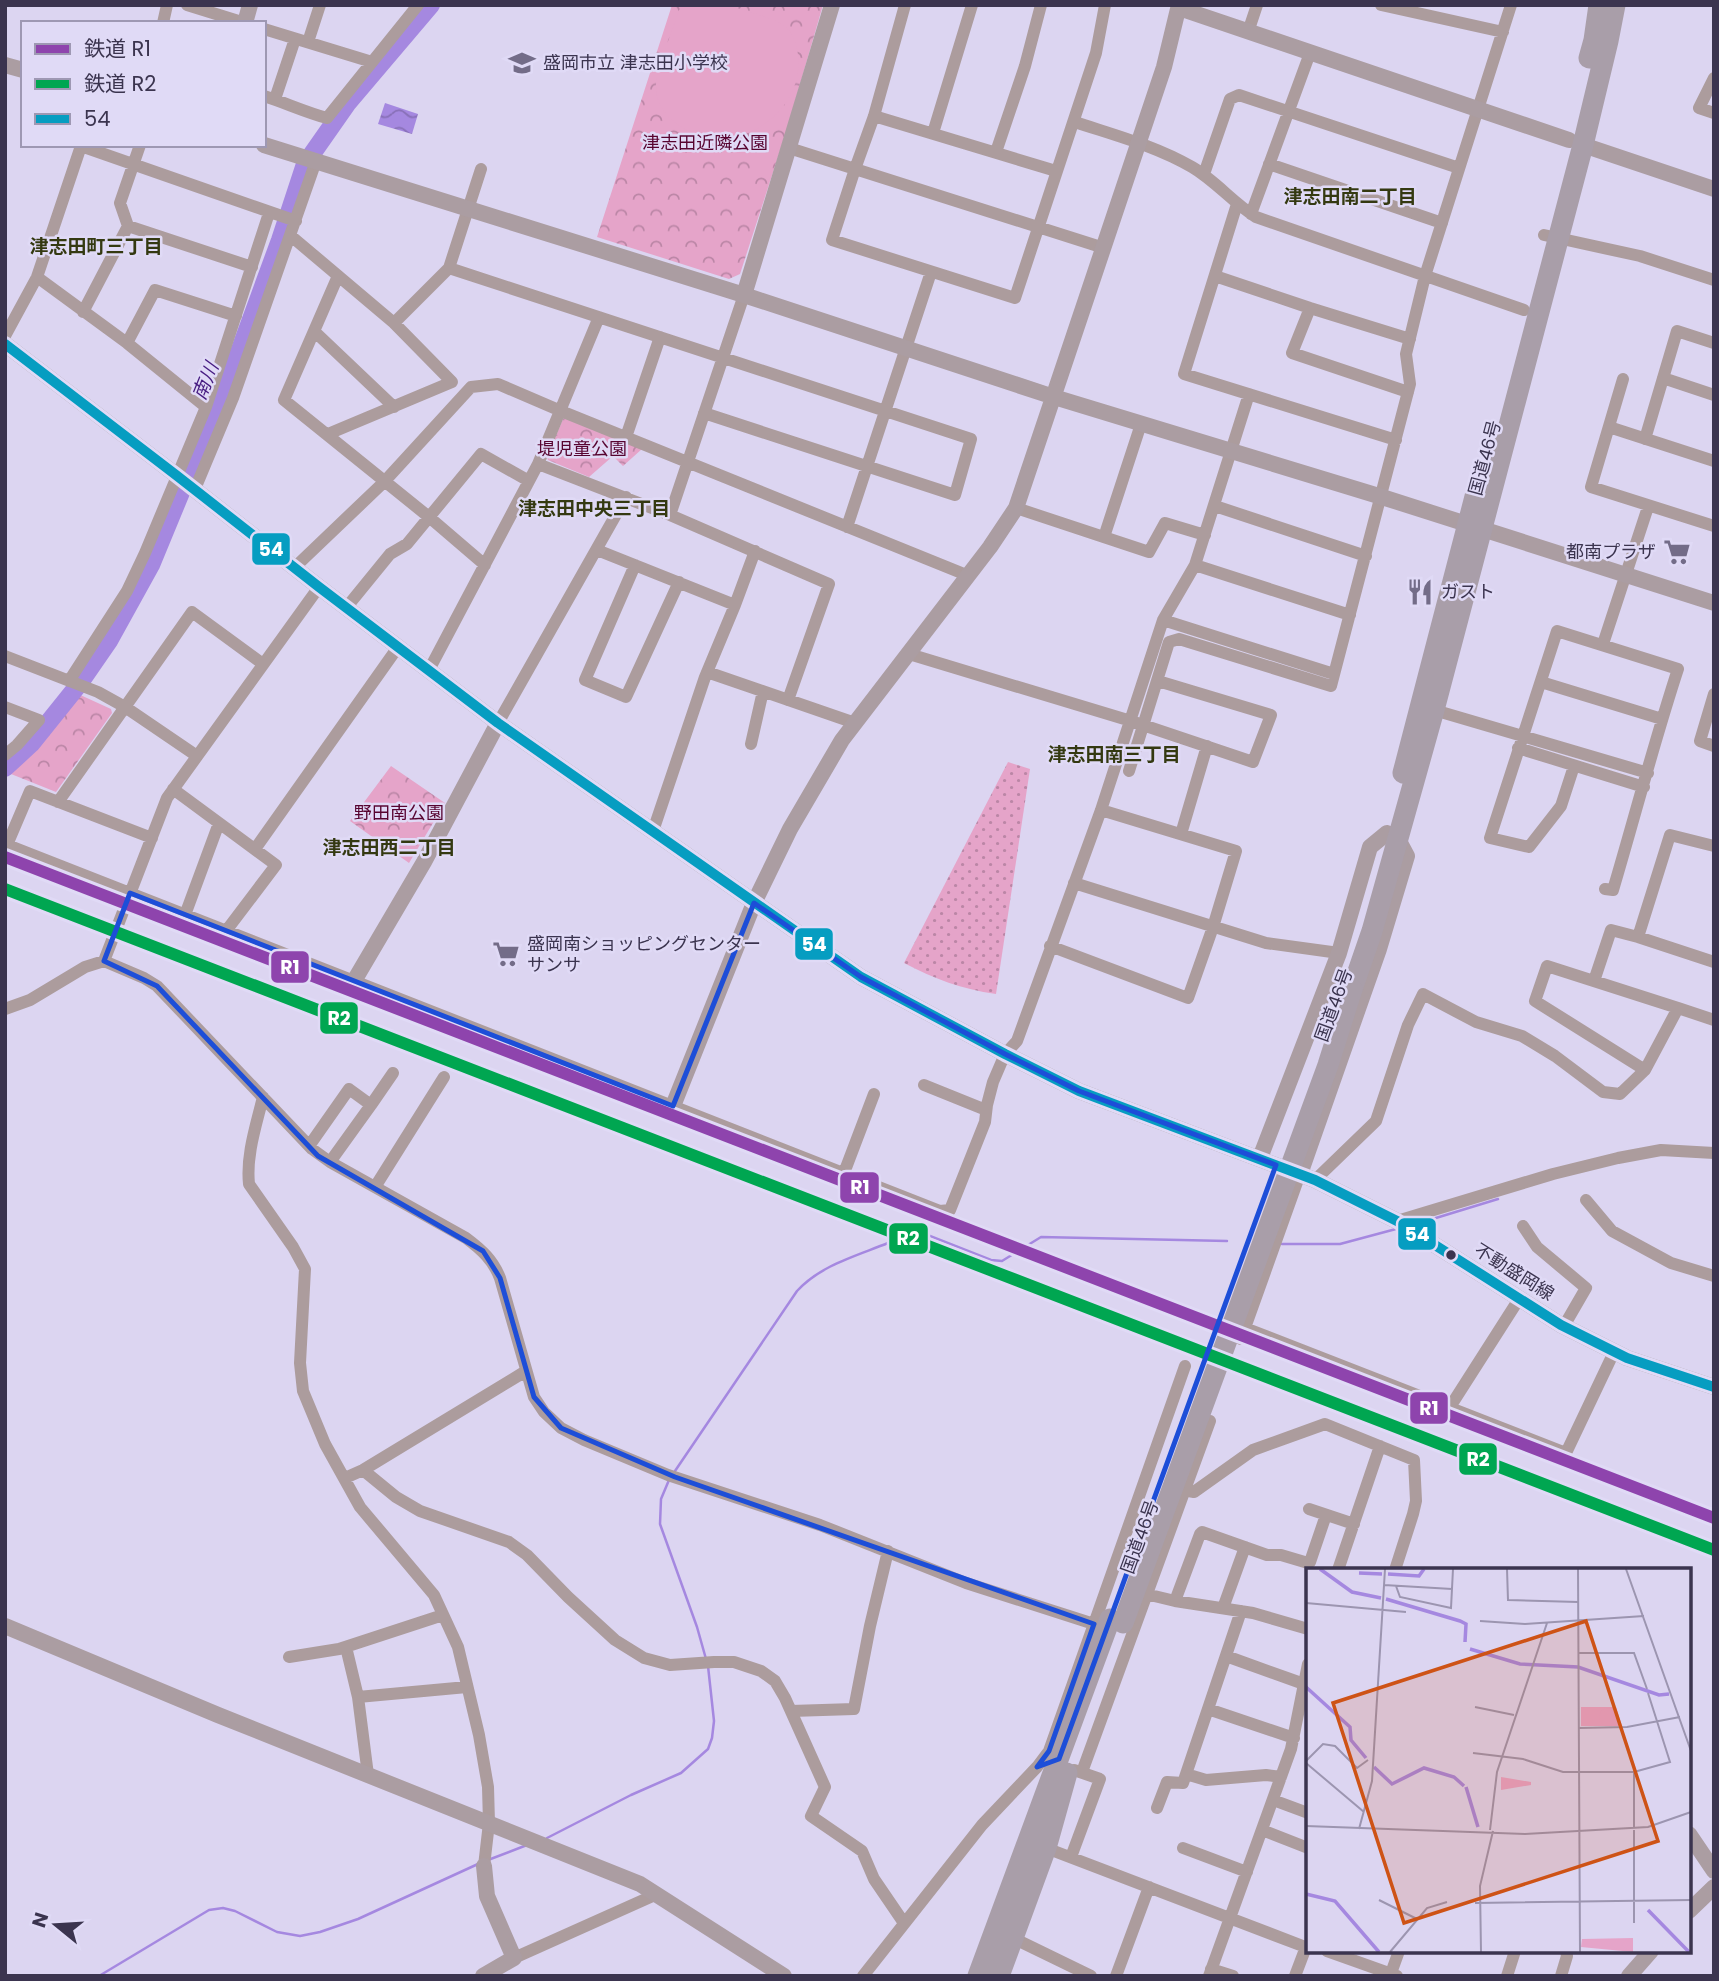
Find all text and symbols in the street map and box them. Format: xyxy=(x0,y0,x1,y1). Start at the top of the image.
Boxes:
legend xyxy=(21,21,266,147)
text: 鉄道 R1 xyxy=(84,34,151,63)
school or university icon: 盛岡市立 津志田小学校 xyxy=(507,48,537,78)
place label: 盛岡市立 津志田小学校 xyxy=(543,50,728,75)
text: 鉄道 R2 xyxy=(84,69,156,98)
text: 54 xyxy=(84,104,110,133)
park label: 津志田近隣公園 xyxy=(642,130,768,155)
district label: 津志田南二丁目 xyxy=(1283,183,1417,210)
district label: 津志田町三丁目 xyxy=(29,233,163,260)
water label: 南川 xyxy=(186,357,226,404)
street label: 国道46号 xyxy=(1463,418,1507,498)
park label: 堤児童公園 xyxy=(537,436,627,461)
district label: 津志田中央三丁目 xyxy=(518,495,670,522)
line badge: 54 xyxy=(251,532,291,566)
text: 54 xyxy=(258,536,284,563)
supermarket icon: 都南プラザ xyxy=(1662,537,1692,567)
place label: 都南プラザ xyxy=(1566,539,1656,564)
restaurant icon: ガスト xyxy=(1405,577,1435,607)
place label: ガスト xyxy=(1441,579,1495,604)
district label: 津志田南三丁目 xyxy=(1047,741,1181,768)
park label: 野田南公園 xyxy=(354,800,444,825)
district label: 津志田西二丁目 xyxy=(322,834,456,861)
line badge: 54 xyxy=(794,927,834,961)
place label: 盛岡南ショッピングセンター サンサ xyxy=(527,931,761,977)
text: 54 xyxy=(801,931,827,958)
supermarket icon: 盛岡南ショッピングセンター サンサ xyxy=(491,939,521,969)
line badge: R1 xyxy=(270,950,310,984)
text: R1 xyxy=(280,954,300,981)
street label: 国道46号 xyxy=(1309,964,1358,1045)
line badge: R2 xyxy=(319,1001,359,1035)
text: R2 xyxy=(327,1005,351,1032)
line badge: R1 xyxy=(839,1171,880,1204)
text: R1 xyxy=(850,1174,870,1201)
line badge: 54 xyxy=(1397,1217,1437,1251)
text: 54 xyxy=(1404,1221,1430,1248)
line badge: R2 xyxy=(888,1222,929,1255)
text: R2 xyxy=(896,1225,920,1252)
street label: 不動盛岡線 xyxy=(1469,1237,1559,1306)
unlabelled marker xyxy=(1444,1248,1458,1262)
line badge: R1 xyxy=(1409,1391,1449,1425)
text: R1 xyxy=(1419,1395,1439,1422)
line badge: R2 xyxy=(1458,1442,1498,1476)
text: R2 xyxy=(1466,1446,1490,1473)
street label: 国道46号 xyxy=(1115,1496,1164,1577)
inset map xyxy=(1306,1568,1691,1953)
north arrow xyxy=(21,1890,91,1960)
text: N xyxy=(25,1909,55,1931)

